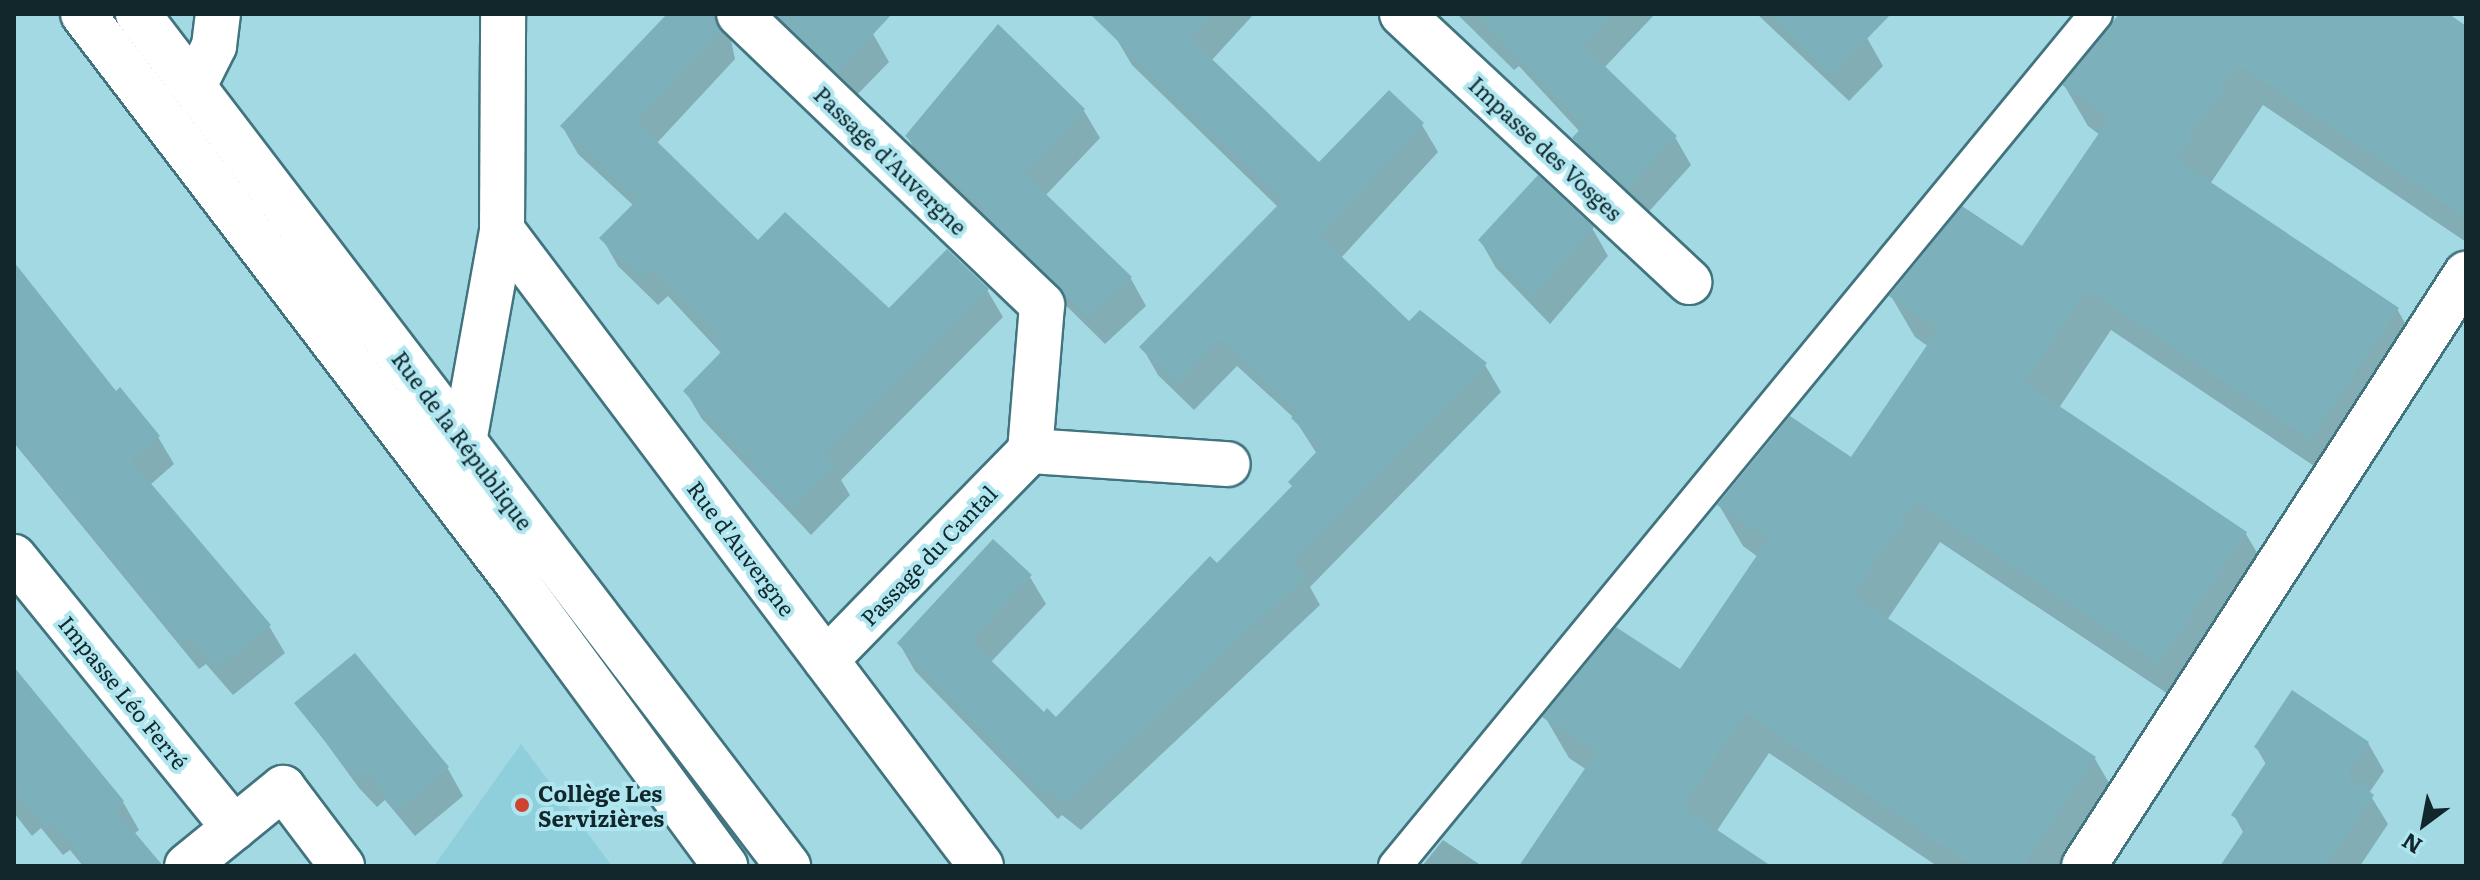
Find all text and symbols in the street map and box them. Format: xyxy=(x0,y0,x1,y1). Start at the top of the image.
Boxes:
street label: Impasse des Vosges xyxy=(1464,70,1628,226)
street label: Passage d'Auvergne xyxy=(809,80,973,240)
street label: Rue de la République xyxy=(387,345,539,535)
street label: Rue d'Auvergne xyxy=(683,475,801,621)
street label: Passage du Cantal xyxy=(854,480,1002,630)
street label: Impasse Léo Ferré xyxy=(54,610,194,774)
place label: Collège Les Servizières xyxy=(538,779,664,830)
north arrow xyxy=(2384,784,2464,864)
marker: Collège Les Servizières xyxy=(513,796,531,814)
text: N xyxy=(2394,826,2428,864)

